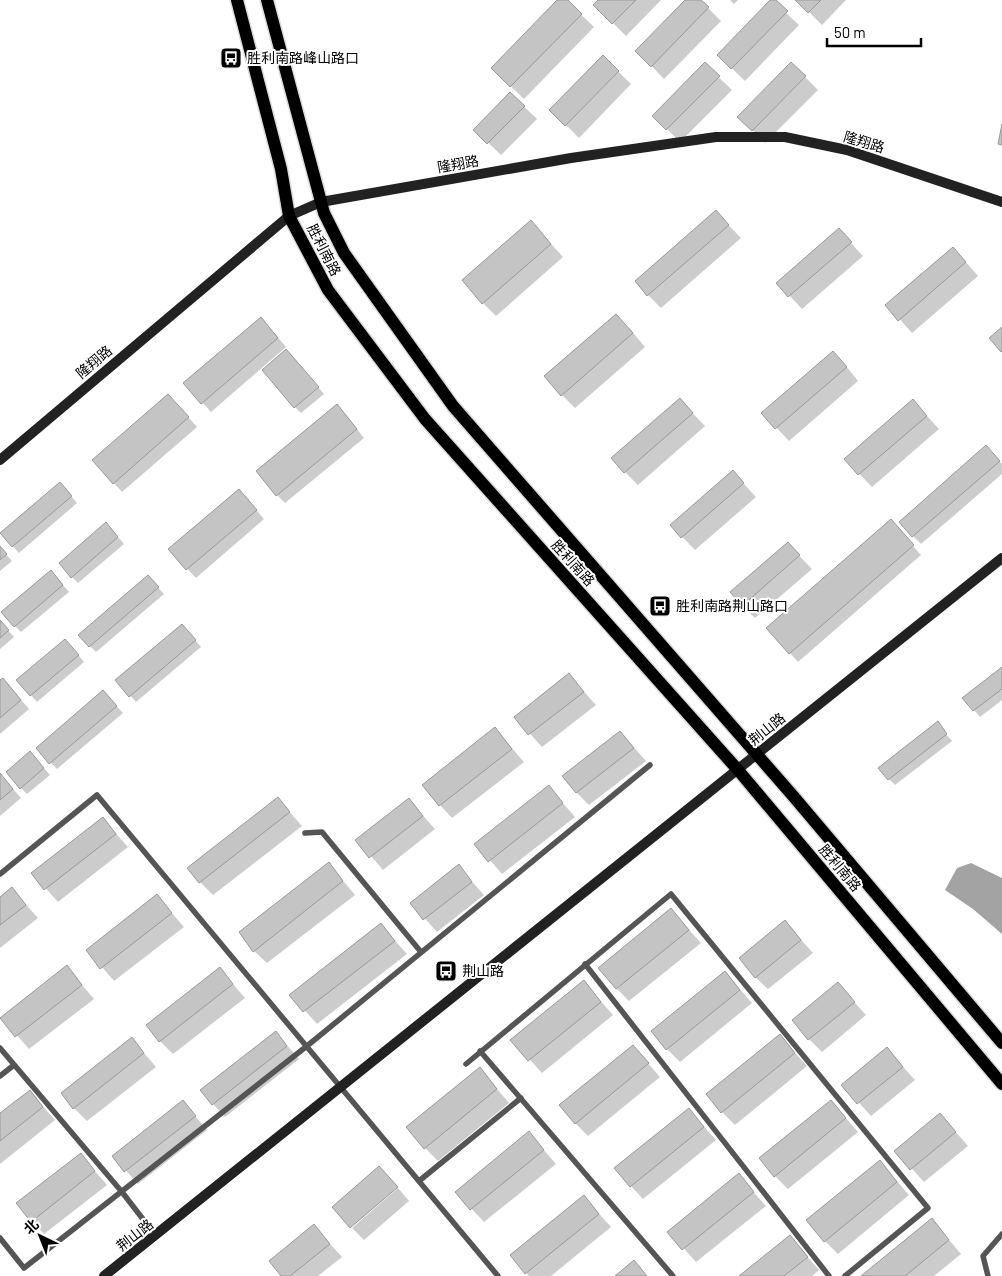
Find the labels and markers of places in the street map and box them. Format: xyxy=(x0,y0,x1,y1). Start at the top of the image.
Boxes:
bus stop icon: 胜利南路峰山路口 xyxy=(219,46,243,70)
place label: 胜利南路峰山路口 xyxy=(247,49,359,66)
bus stop icon: 胜利南路荆山路口 xyxy=(648,594,672,618)
place label: 胜利南路荆山路口 xyxy=(676,597,788,614)
bus stop icon: 荆山路 xyxy=(434,959,458,983)
place label: 荆山路 xyxy=(462,962,504,979)

